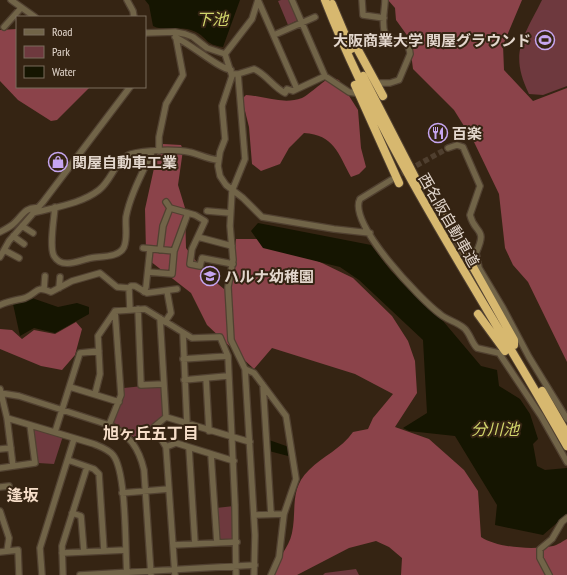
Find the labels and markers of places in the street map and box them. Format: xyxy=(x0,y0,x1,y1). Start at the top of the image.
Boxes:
sports icon: 大阪商業大学 関屋グラウンド xyxy=(534,29,556,51)
place label: 大阪商業大学 関屋グラウンド xyxy=(333,31,531,50)
restaurant icon: 百楽 xyxy=(427,122,449,144)
place label: 百楽 xyxy=(452,124,482,143)
shop icon: 関屋自動車工業 xyxy=(47,151,69,173)
place label: 関屋自動車工業 xyxy=(72,153,177,172)
school or university icon: ハルナ幼稚園 xyxy=(199,265,221,287)
place label: ハルナ幼稚園 xyxy=(224,267,314,286)

